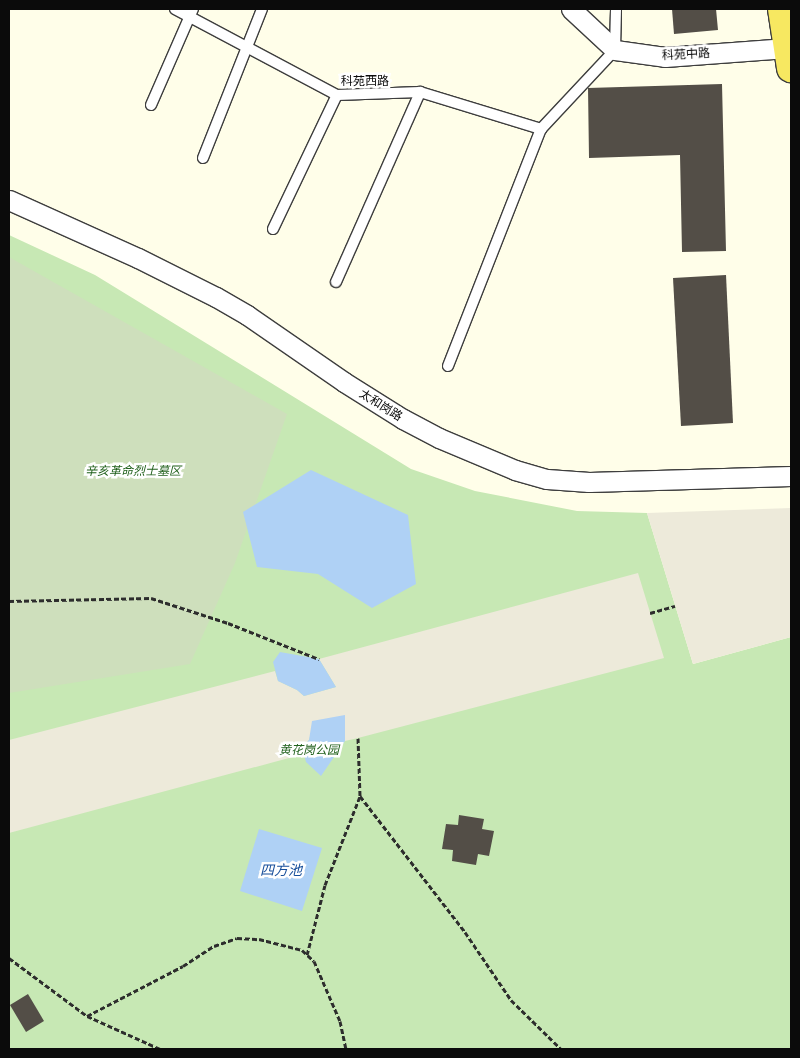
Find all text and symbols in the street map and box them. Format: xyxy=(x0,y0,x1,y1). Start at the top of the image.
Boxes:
street label: 科苑中路 xyxy=(662,46,710,62)
street label: 科苑西路 xyxy=(341,74,389,88)
street label: 太和岗路 xyxy=(357,386,405,424)
park label: 辛亥革命烈士墓区 xyxy=(85,464,181,478)
park label: 黄花岗公园 xyxy=(279,743,339,757)
water label: 四方池 xyxy=(260,862,302,878)

